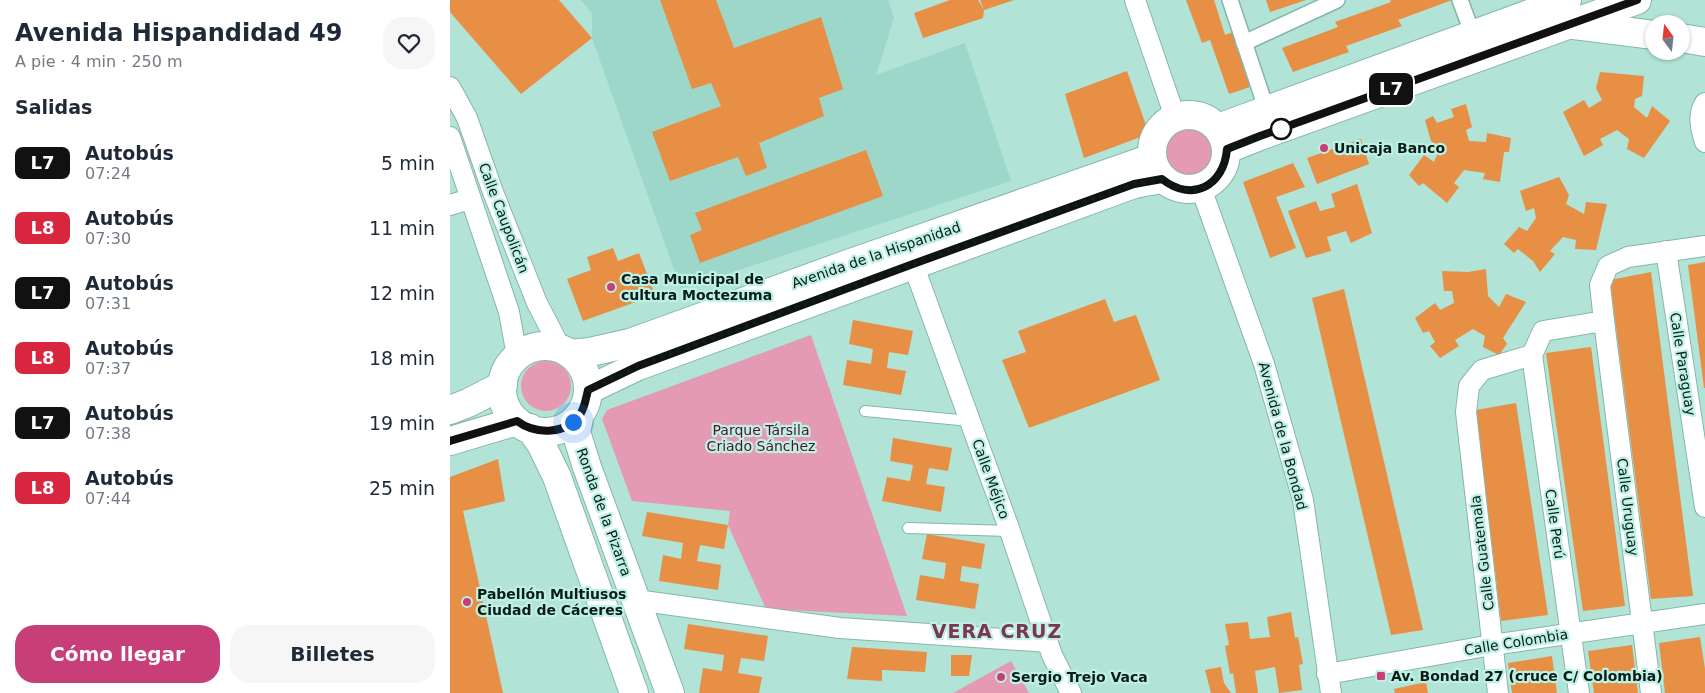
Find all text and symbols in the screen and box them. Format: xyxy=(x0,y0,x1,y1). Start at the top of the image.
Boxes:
north arrow xyxy=(1645,15,1690,60)
map controls xyxy=(1645,15,1690,60)
button: heart xyxy=(383,17,435,69)
text: Avenida Hispandidad 49 xyxy=(15,19,342,47)
text: A pie · 4 min · 250 m xyxy=(15,52,183,71)
line badge: L7 xyxy=(1368,73,1414,105)
text: L7 xyxy=(1379,78,1403,99)
text: Salidas xyxy=(15,96,92,118)
unlabelled marker xyxy=(1270,118,1292,140)
place label: Unicaja Banco xyxy=(1334,140,1445,156)
text: Autobús xyxy=(85,142,174,164)
marker: Unicaja Banco xyxy=(1318,142,1330,154)
text: L7 xyxy=(31,152,55,173)
text: 5 min xyxy=(381,152,435,174)
street label: Calle Caupolicán xyxy=(476,161,532,275)
text: 07:24 xyxy=(85,164,131,183)
text: Autobús xyxy=(85,207,174,229)
text: L8 xyxy=(31,217,55,238)
text: 11 min xyxy=(369,217,435,239)
street label: Avenida de la Hispanidad xyxy=(789,219,963,291)
text: 07:30 xyxy=(85,229,131,248)
place label: Casa Municipal de cultura Moctezuma xyxy=(621,271,772,303)
text: Autobús xyxy=(85,272,174,294)
marker: Casa Municipal de cultura Moctezuma xyxy=(605,281,617,293)
text: L7 xyxy=(31,282,55,303)
text: 12 min xyxy=(369,282,435,304)
text: 07:31 xyxy=(85,294,131,313)
street label: Calle Paraguay xyxy=(1667,311,1699,417)
text: Autobús xyxy=(85,337,174,359)
text: L8 xyxy=(31,347,55,368)
text: 18 min xyxy=(369,347,435,369)
text: 07:37 xyxy=(85,359,131,378)
street label: Avenida de la Bondad xyxy=(1256,360,1310,512)
text: Autobús xyxy=(85,402,174,424)
your location xyxy=(561,410,586,435)
text: L7 xyxy=(31,412,55,433)
text: 19 min xyxy=(369,412,435,434)
park label: Parque Társila Criado Sánchez xyxy=(707,422,815,454)
text: 07:38 xyxy=(85,424,131,443)
street label: Calle Méjico xyxy=(969,437,1013,521)
street label: Ronda de la Pizarra xyxy=(573,446,635,578)
street label: Calle Uruguay xyxy=(1614,457,1642,557)
text: Autobús xyxy=(85,467,174,489)
text: L8 xyxy=(31,477,55,498)
text: 25 min xyxy=(369,477,435,499)
street label: Calle Perú xyxy=(1542,488,1568,560)
text: 07:44 xyxy=(85,489,131,508)
street label: Calle Guatemala xyxy=(1467,494,1497,612)
place label: Pabellón Multiusos Ciudad de Cáceres xyxy=(477,586,626,618)
marker: Pabellón Multiusos Ciudad de Cáceres xyxy=(461,596,473,608)
district label: VERA CRUZ xyxy=(932,620,1062,642)
button: Cómo llegar xyxy=(15,625,220,683)
button: Billetes xyxy=(230,625,435,683)
street label: Calle Colombia xyxy=(1463,626,1569,658)
place label: Av. Bondad 27 (cruce C/ Colombia) xyxy=(1391,668,1663,684)
place label: Sergio Trejo Vaca xyxy=(1011,669,1148,685)
marker: Av. Bondad 27 (cruce C/ Colombia) xyxy=(1375,670,1387,682)
marker: Sergio Trejo Vaca xyxy=(995,671,1007,683)

